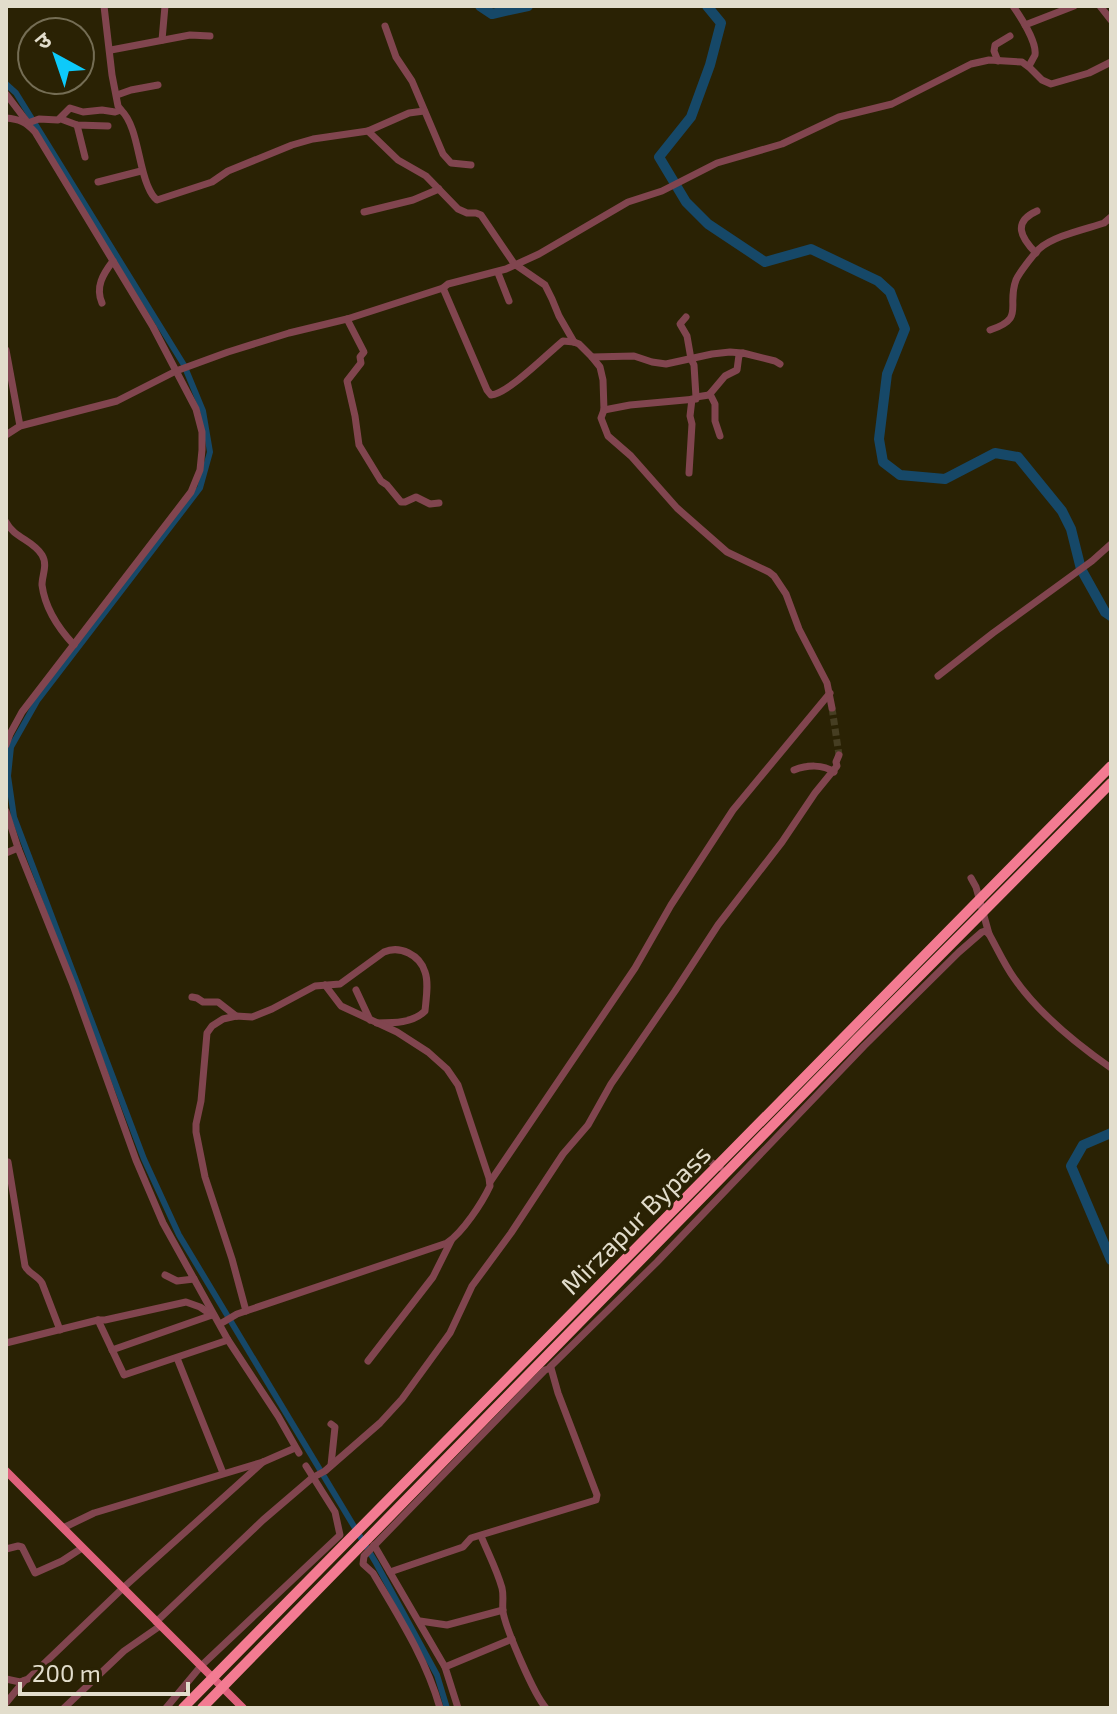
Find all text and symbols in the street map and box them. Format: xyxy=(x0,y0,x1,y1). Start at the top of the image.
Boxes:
north arrow xyxy=(16,16,96,96)
text: उ xyxy=(29,25,57,54)
street label: Mirzapur Bypass xyxy=(554,1138,716,1300)
scale bar xyxy=(20,1646,188,1696)
text: 200 m xyxy=(32,1658,101,1687)

